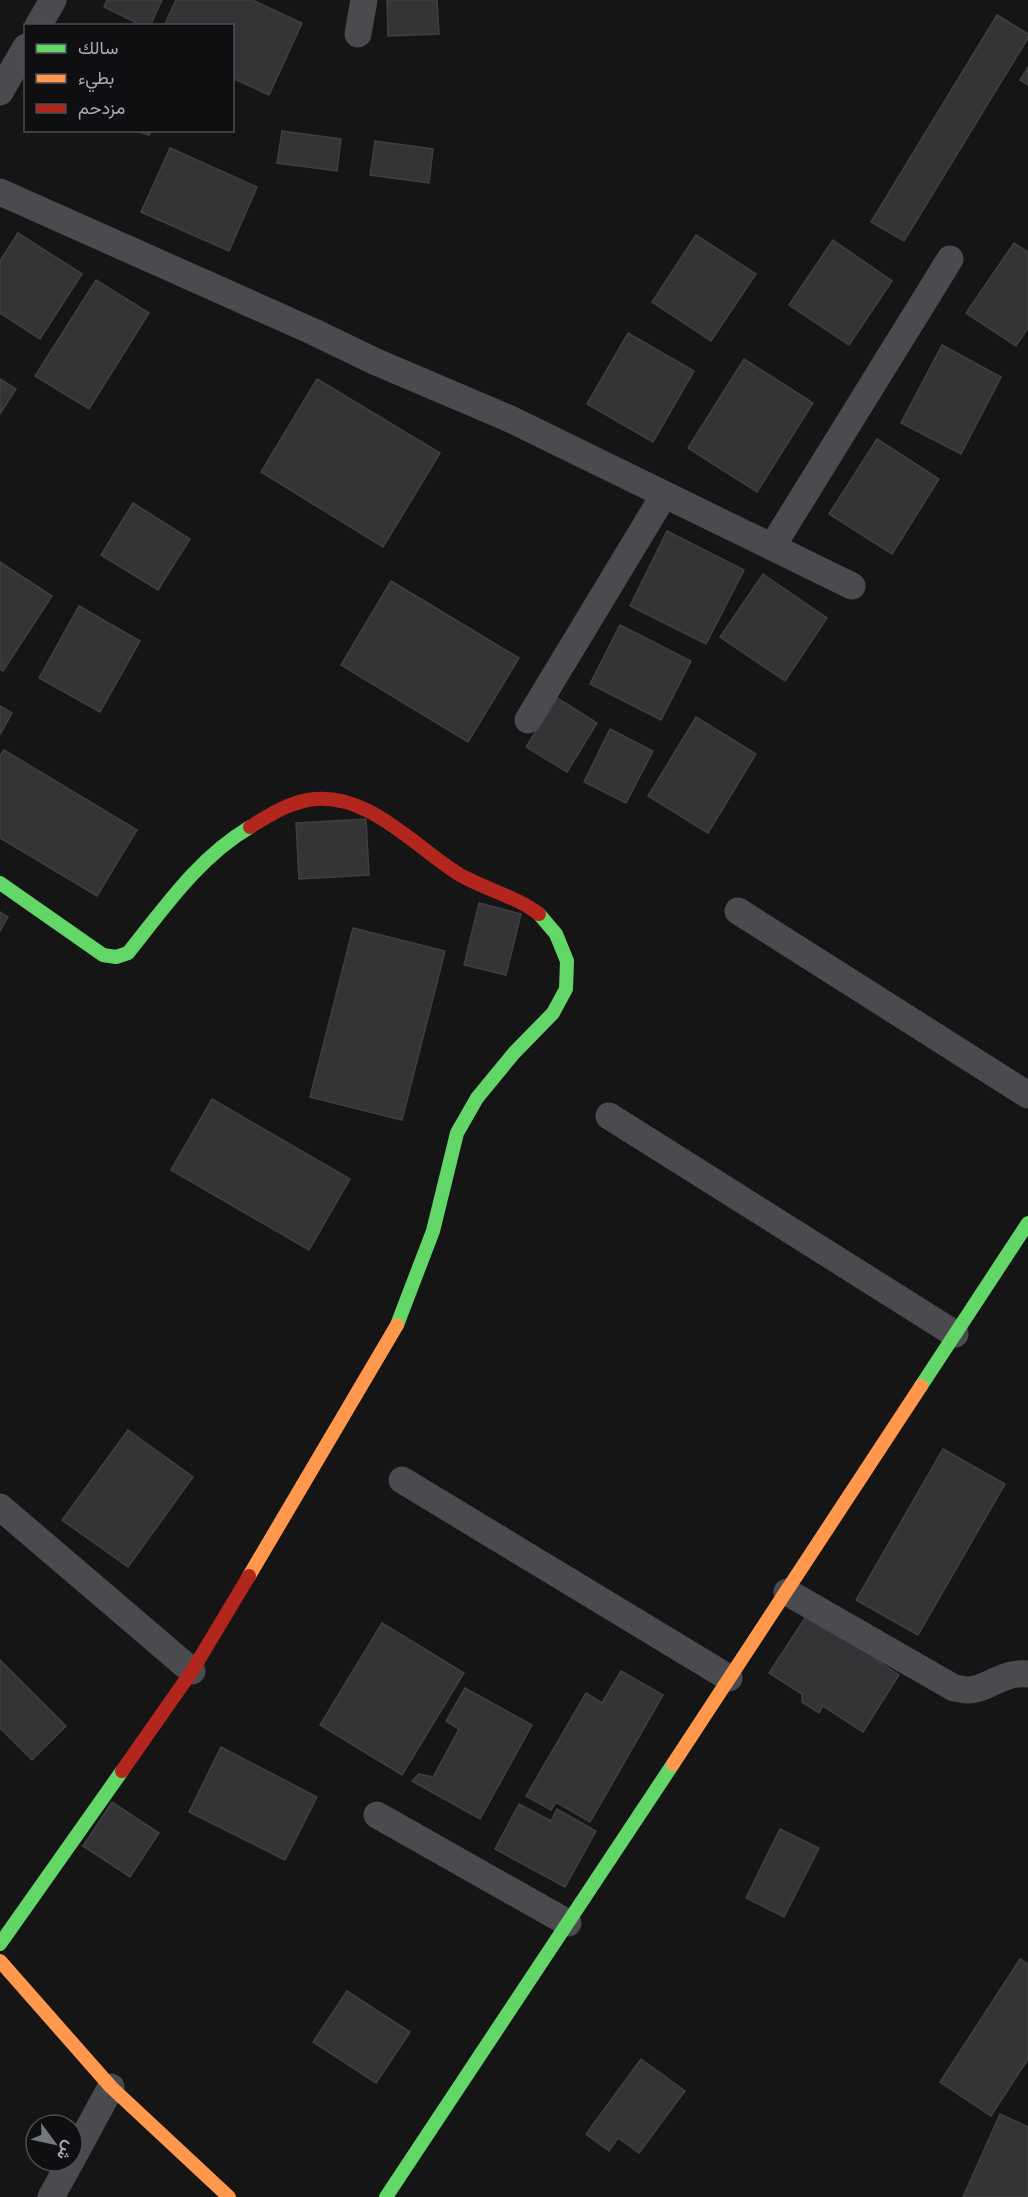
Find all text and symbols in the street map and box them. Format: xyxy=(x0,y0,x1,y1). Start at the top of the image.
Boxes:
legend xyxy=(24,24,234,132)
text: سالك xyxy=(78,37,118,57)
text: بطيء xyxy=(78,67,114,93)
text: مزدحم xyxy=(78,97,125,120)
north arrow xyxy=(24,2113,84,2173)
text: ش xyxy=(53,2138,79,2164)

